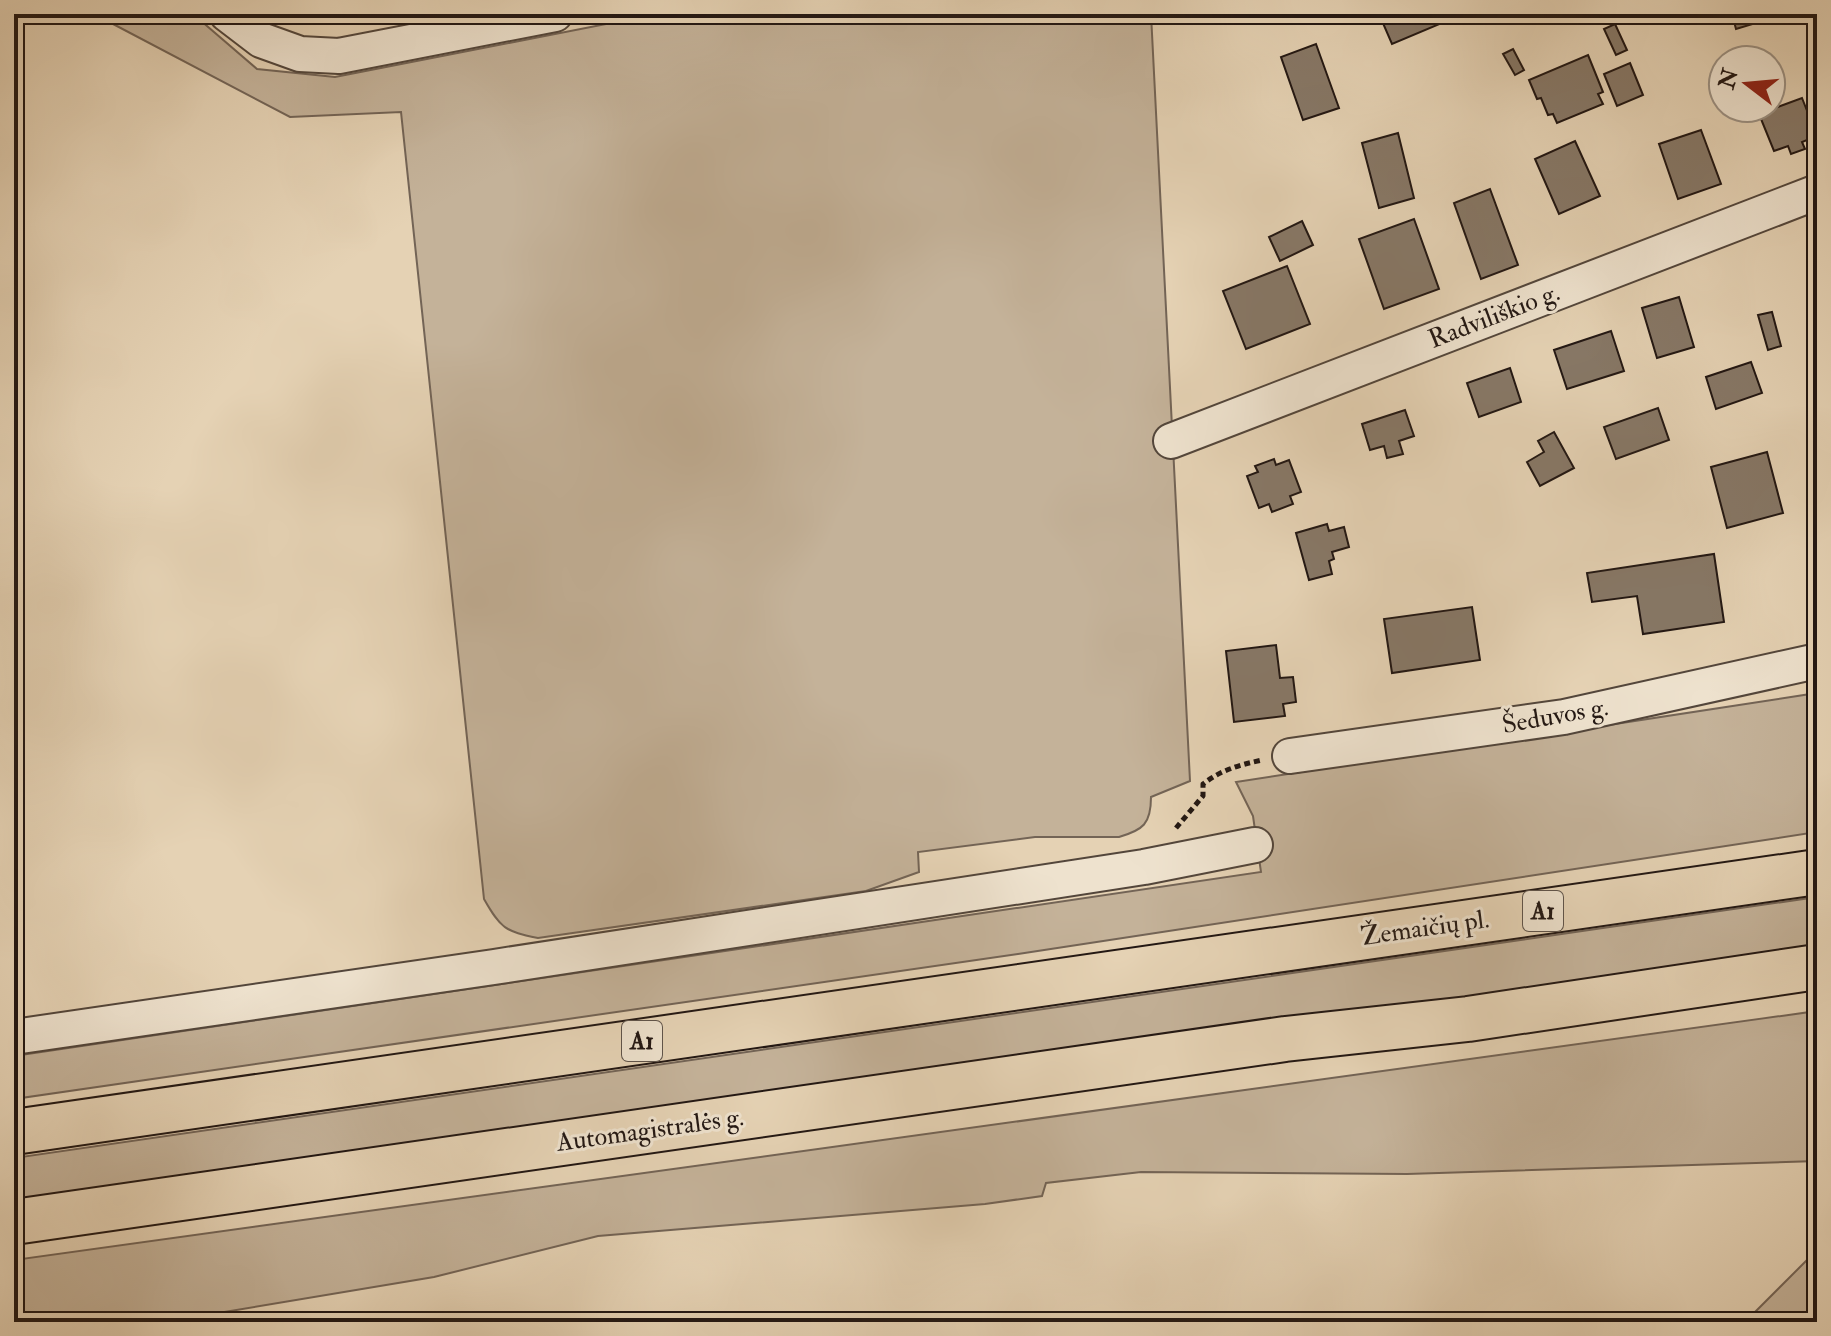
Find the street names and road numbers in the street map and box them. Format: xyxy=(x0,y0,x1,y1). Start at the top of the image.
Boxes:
street label: Radviliškio g. xyxy=(1424,276,1564,356)
street label: Šeduvos g. xyxy=(1499,689,1611,741)
road number: A1 xyxy=(1523,891,1563,931)
street label: Žemaičių pl. xyxy=(1359,901,1491,954)
road number: A1 xyxy=(622,1021,662,1061)
street label: Automagistralės g. xyxy=(553,1101,746,1159)

